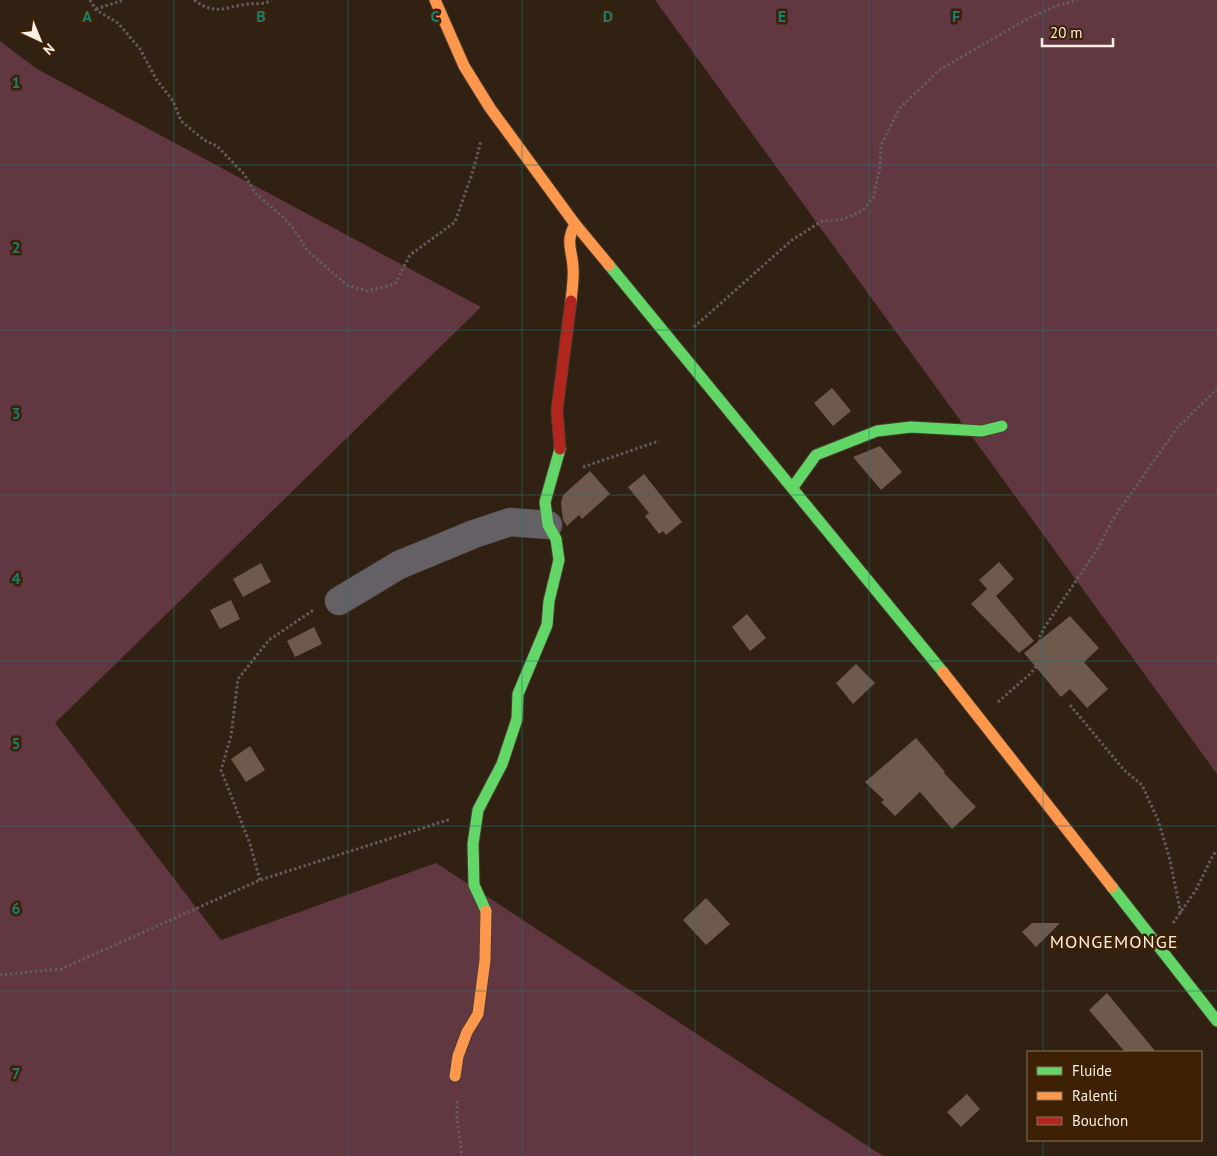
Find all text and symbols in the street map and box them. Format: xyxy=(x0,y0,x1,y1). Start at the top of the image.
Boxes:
text: A xyxy=(82,6,92,26)
text: B xyxy=(256,6,266,26)
text: C xyxy=(431,6,440,26)
text: D xyxy=(603,6,613,26)
text: E xyxy=(778,6,786,26)
text: F xyxy=(952,6,960,26)
north arrow xyxy=(15,15,65,65)
scale bar xyxy=(1042,15,1113,47)
text: 20 m xyxy=(1050,23,1083,42)
text: N xyxy=(39,40,59,59)
text: 1 xyxy=(11,72,21,92)
text: 2 xyxy=(11,237,21,257)
text: 3 xyxy=(11,403,21,423)
text: 4 xyxy=(11,568,21,588)
text: 5 xyxy=(11,733,21,753)
text: 6 xyxy=(11,898,21,918)
district label: MONGEMONGE xyxy=(1050,930,1178,953)
legend xyxy=(1027,1051,1202,1141)
text: Fluide xyxy=(1072,1061,1112,1080)
text: 7 xyxy=(11,1063,21,1083)
text: Ralenti xyxy=(1072,1086,1118,1105)
text: Bouchon xyxy=(1072,1111,1128,1130)

